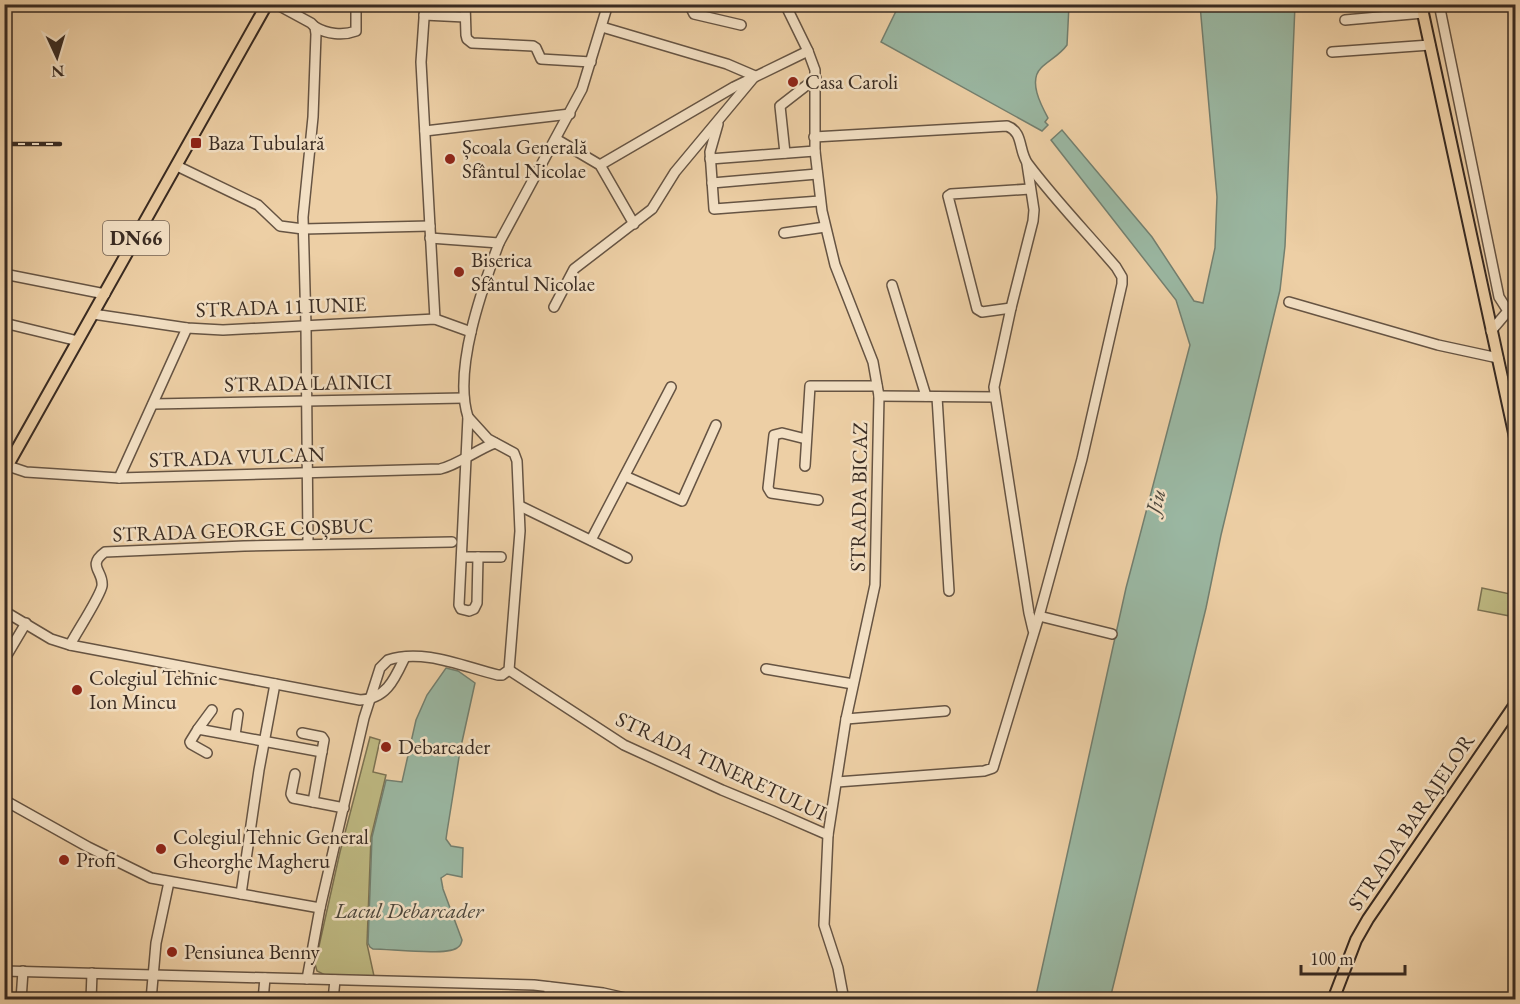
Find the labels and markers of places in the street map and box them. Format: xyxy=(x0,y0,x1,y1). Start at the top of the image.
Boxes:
place label: Casa Caroli xyxy=(805,68,898,95)
marker: Casa Caroli xyxy=(786,75,800,89)
place label: Baza Tubulară xyxy=(208,129,325,156)
place label: Școala Generală Sfântul Nicolae xyxy=(462,133,588,184)
marker: Baza Tubulară xyxy=(189,136,203,150)
marker: Școala Generală Sfântul Nicolae xyxy=(443,152,457,166)
place label: Biserica Sfântul Nicolae xyxy=(471,246,595,297)
marker: Biserica Sfântul Nicolae xyxy=(452,265,466,279)
place label: Colegiul Tehnic Ion Mincu xyxy=(89,664,217,715)
marker: Colegiul Tehnic Ion Mincu xyxy=(70,683,84,697)
place label: Debarcader xyxy=(398,733,490,760)
marker: Debarcader xyxy=(379,740,393,754)
place label: Colegiul Tehnic General Gheorghe Magheru xyxy=(173,823,369,874)
marker: Colegiul Tehnic General Gheorghe Magheru xyxy=(154,842,168,856)
place label: Profi xyxy=(76,846,116,873)
marker: Profi xyxy=(57,853,71,867)
place label: Pensiunea Benny xyxy=(184,938,321,965)
marker: Pensiunea Benny xyxy=(165,945,179,959)

